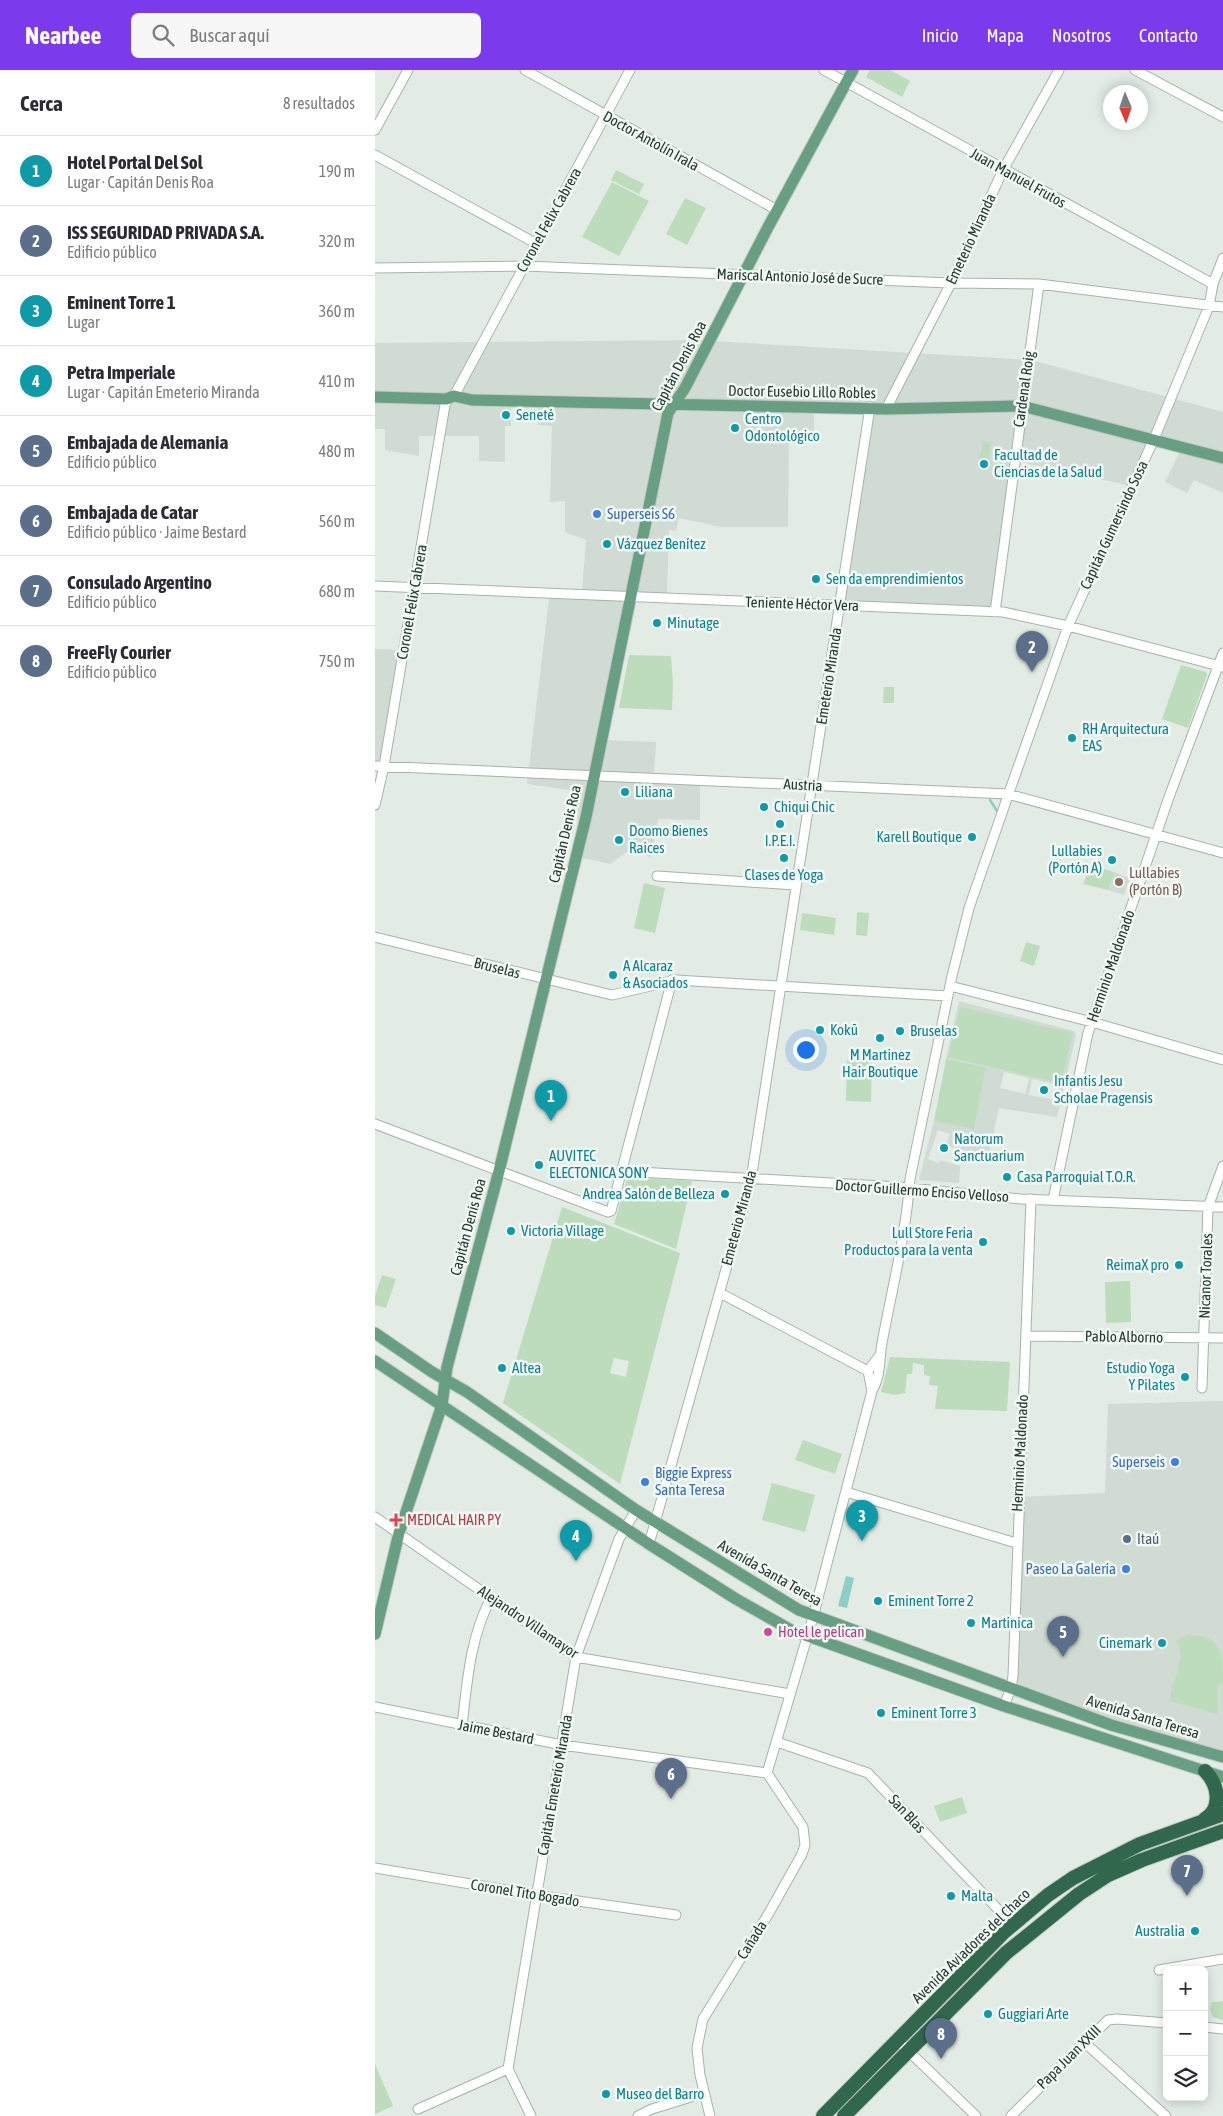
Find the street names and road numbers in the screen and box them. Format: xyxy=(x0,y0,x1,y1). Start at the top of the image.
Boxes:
street label: Doctor Antolín Irala xyxy=(600,107,702,174)
street label: Juan Manuel Frutos xyxy=(967,144,1069,211)
street label: Coronel Felix Cabrera xyxy=(513,165,584,275)
street label: Emeterio Miranda xyxy=(942,191,999,287)
street label: Mariscal Antonio José de Sucre xyxy=(716,265,884,288)
street label: Capitán Denis Roa xyxy=(648,318,709,414)
street label: Cardenal Roig xyxy=(1010,349,1037,428)
street label: Doctor Eusebio Lillo Robles xyxy=(728,382,876,401)
street label: Capitán Gumersindo Sosa xyxy=(1076,458,1151,592)
street label: Coronel Felix Cabrera xyxy=(393,543,430,661)
street label: Teniente Héctor Vera xyxy=(745,593,859,614)
street label: Emeterio Miranda xyxy=(812,626,845,726)
street label: Austria xyxy=(783,775,823,794)
street label: Capitán Denis Roa xyxy=(545,783,584,884)
street label: Herminio Maldonado xyxy=(1083,908,1138,1024)
street label: Bruselas xyxy=(472,954,522,981)
street label: Emeterio Miranda xyxy=(718,1168,759,1267)
street label: Capitán Denis Roa xyxy=(446,1176,489,1277)
street label: Doctor Guillermo Enciso Velloso xyxy=(835,1176,1010,1205)
street label: Nicanor Torales xyxy=(1196,1233,1215,1319)
street label: Pablo Alborno xyxy=(1085,1327,1163,1346)
street label: Herminio Maldonado xyxy=(1008,1394,1031,1512)
street label: Avenida Santa Teresa xyxy=(715,1536,825,1609)
street label: Alejandro Villamayor xyxy=(475,1582,582,1662)
street label: Avenida Santa Teresa xyxy=(1085,1691,1202,1742)
street label: Capitán Emeterio Miranda xyxy=(534,1713,575,1857)
street label: Jaime Bestard xyxy=(457,1716,535,1747)
street label: San Blas xyxy=(885,1791,929,1836)
street label: Coronel Tito Bogado xyxy=(469,1876,581,1909)
street label: Avenida Aviadores del Chaco xyxy=(908,1885,1033,2006)
street label: Cañada xyxy=(733,1917,770,1962)
street label: Papa Juan XXIII xyxy=(1033,2021,1104,2092)

